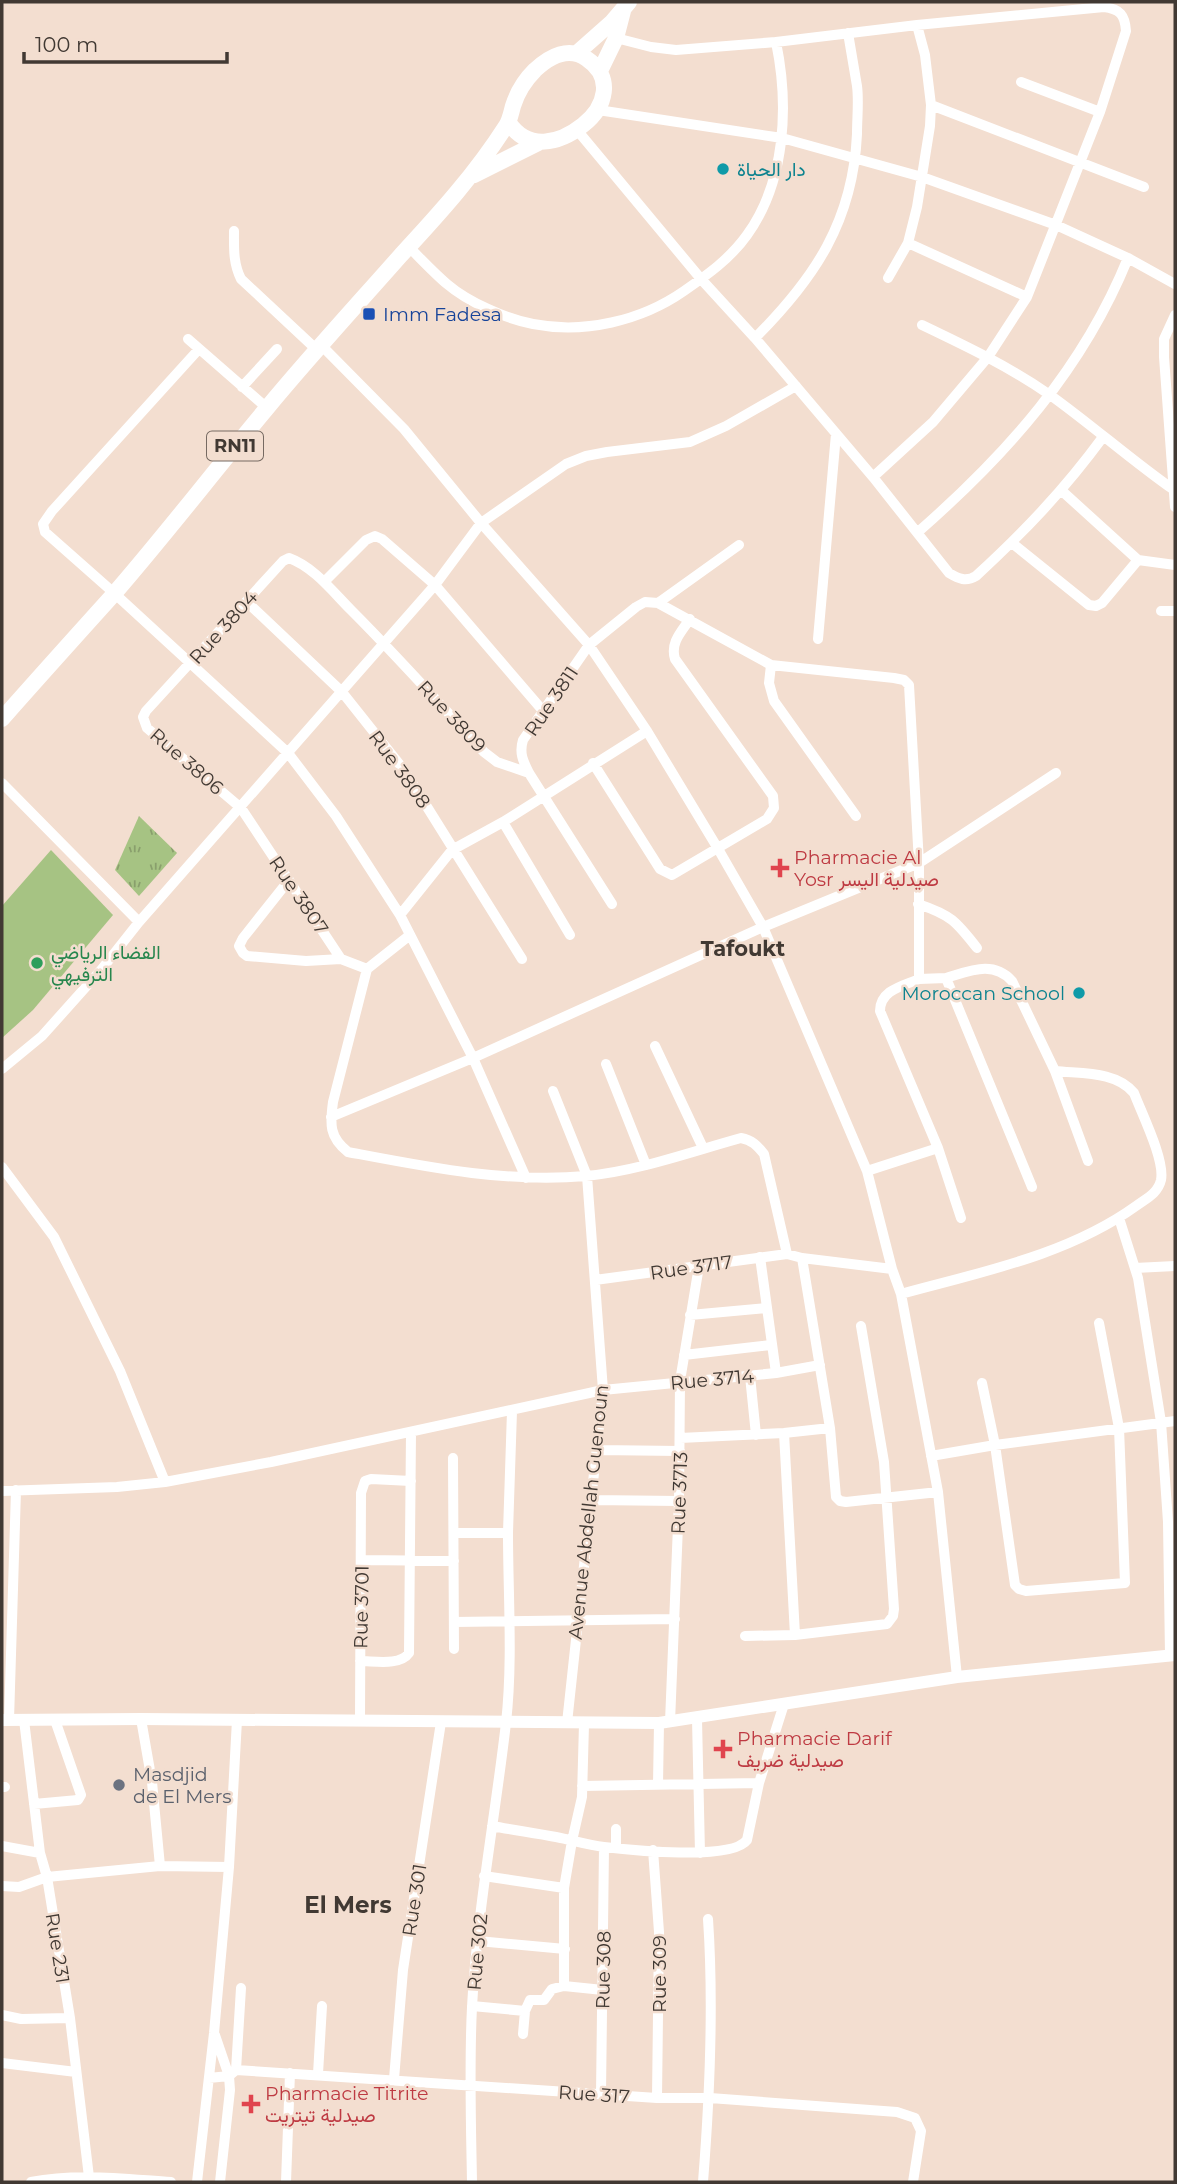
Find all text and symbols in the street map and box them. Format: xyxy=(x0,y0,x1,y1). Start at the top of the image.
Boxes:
scale bar xyxy=(24,21,228,65)
text: 100 m xyxy=(35,32,98,57)
place label: دار الحياة xyxy=(737,158,806,181)
marker: دار الحياة xyxy=(715,161,731,177)
place label: Imm Fadesa xyxy=(383,303,502,326)
marker: Imm Fadesa xyxy=(361,306,377,322)
road number: RN11 xyxy=(207,432,263,461)
street label: Rue 3804 xyxy=(184,586,263,669)
street label: Rue 3811 xyxy=(520,662,583,741)
street label: Rue 3809 xyxy=(413,676,491,757)
street label: Rue 3806 xyxy=(145,723,228,800)
street label: Rue 3808 xyxy=(364,726,435,813)
place label: Pharmacie Al Yosr صيدلية اليسر xyxy=(794,846,939,891)
street label: Rue 3807 xyxy=(264,852,333,939)
marker: Pharmacie Al Yosr صيدلية اليسر xyxy=(772,860,788,876)
district label: Tafoukt xyxy=(701,936,785,961)
place label: الفضاء الرياضي الترفيهي xyxy=(51,941,161,990)
marker: الفضاء الرياضي الترفيهي xyxy=(29,955,45,971)
place label: Moroccan School xyxy=(901,982,1065,1005)
marker: Moroccan School xyxy=(1071,985,1087,1001)
street label: Rue 3717 xyxy=(648,1250,734,1285)
street label: Rue 3714 xyxy=(669,1364,755,1395)
street label: Avenue Abdellah Guenoun xyxy=(564,1383,613,1641)
street label: Rue 3713 xyxy=(667,1451,692,1535)
street label: Rue 3701 xyxy=(349,1565,374,1649)
place label: Pharmacie Darif صيدلية ضريف xyxy=(737,1727,893,1772)
marker: Pharmacie Darif صيدلية ضريف xyxy=(715,1741,731,1757)
place label: Masdjid de El Mers xyxy=(133,1763,232,1808)
marker: Masdjid de El Mers xyxy=(111,1777,127,1793)
street label: Rue 301 xyxy=(397,1862,432,1938)
district label: El Mers xyxy=(304,1891,392,1919)
street label: Rue 231 xyxy=(41,1911,74,1985)
street label: Rue 302 xyxy=(463,1912,492,1991)
street label: Rue 308 xyxy=(591,1931,616,2009)
street label: Rue 309 xyxy=(648,1935,671,2013)
street label: Rue 317 xyxy=(557,2081,631,2108)
place label: Pharmacie Titrite صيدلية تيتريت xyxy=(265,2082,428,2127)
marker: Pharmacie Titrite صيدلية تيتريت xyxy=(243,2096,259,2112)

